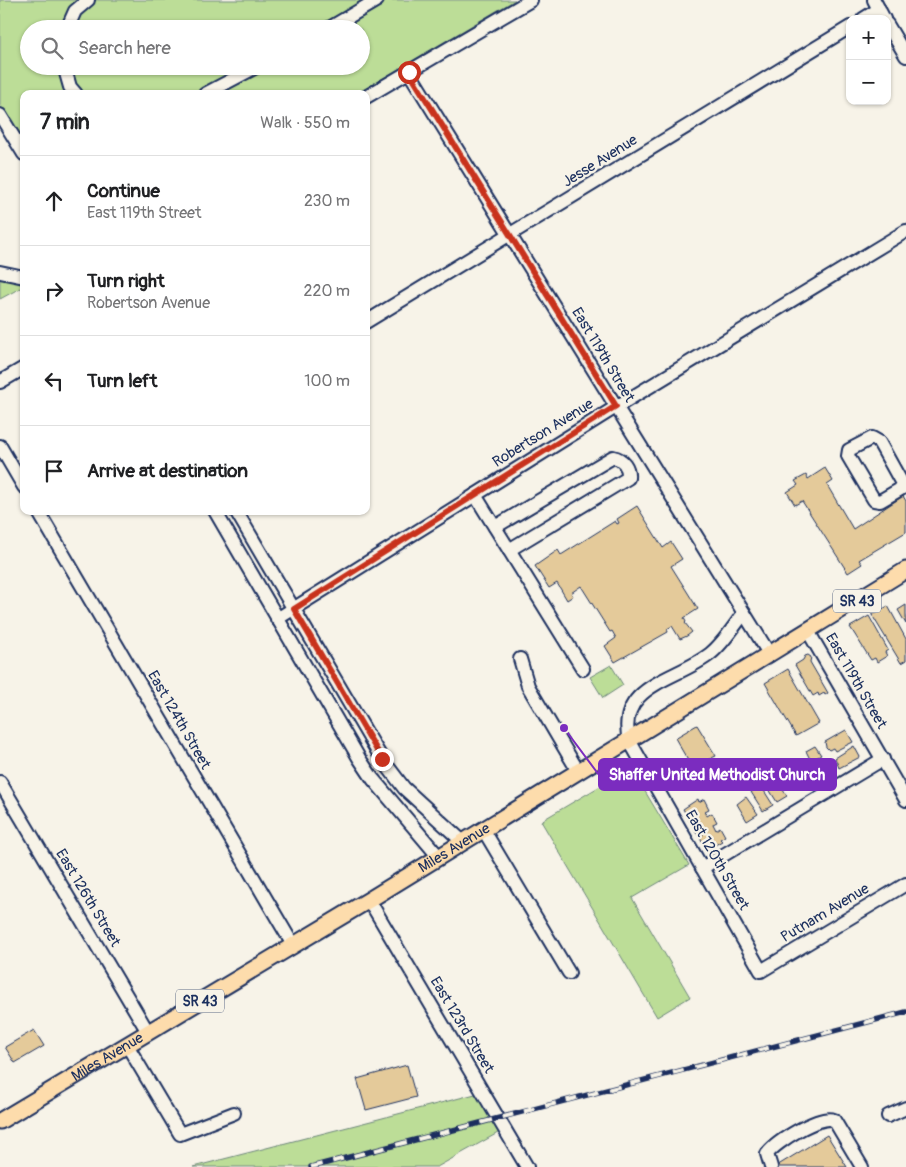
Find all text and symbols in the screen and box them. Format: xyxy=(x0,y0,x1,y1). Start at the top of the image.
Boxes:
map controls xyxy=(846,15,891,105)
button: + xyxy=(846,15,891,60)
search box xyxy=(20,20,370,75)
icon: search xyxy=(38,34,66,62)
text: Search here xyxy=(78,36,171,60)
button: − xyxy=(846,60,891,105)
route start xyxy=(398,61,421,84)
text: 7 min xyxy=(40,109,90,136)
text: Walk · 550 m xyxy=(260,113,350,133)
street label: Jesse Avenue xyxy=(559,130,641,192)
text: Continue xyxy=(87,179,160,203)
icon: ahead xyxy=(40,187,68,215)
text: 230 m xyxy=(304,191,350,211)
text: East 119th Street xyxy=(87,203,201,223)
text: Turn right xyxy=(87,269,165,293)
icon: right xyxy=(40,277,68,305)
text: 220 m xyxy=(304,281,350,301)
text: Robertson Avenue xyxy=(87,293,210,313)
street label: East 119th Street xyxy=(567,304,639,407)
icon: left xyxy=(40,367,68,395)
text: Turn left xyxy=(87,369,157,393)
text: 100 m xyxy=(304,371,350,391)
street label: Robertson Avenue xyxy=(489,394,597,472)
icon: arrive xyxy=(40,457,68,485)
text: Arrive at destination xyxy=(87,459,248,483)
road number: SR 43 xyxy=(833,590,881,612)
street label: East 119th Street xyxy=(821,630,892,733)
street label: East 124th Street xyxy=(143,667,215,774)
route end xyxy=(371,748,394,771)
callout: Shaffer United Methodist Church xyxy=(599,759,836,790)
text: Shaffer United Methodist Church xyxy=(609,765,826,785)
street label: East 120th Street xyxy=(681,807,754,914)
street label: Miles Avenue xyxy=(415,818,494,877)
street label: East 126th Street xyxy=(51,846,125,951)
street label: Putnam Avenue xyxy=(777,879,873,947)
street label: East 123rd Street xyxy=(426,973,499,1078)
road number: SR 43 xyxy=(176,989,224,1012)
street label: Miles Avenue xyxy=(68,1028,147,1086)

